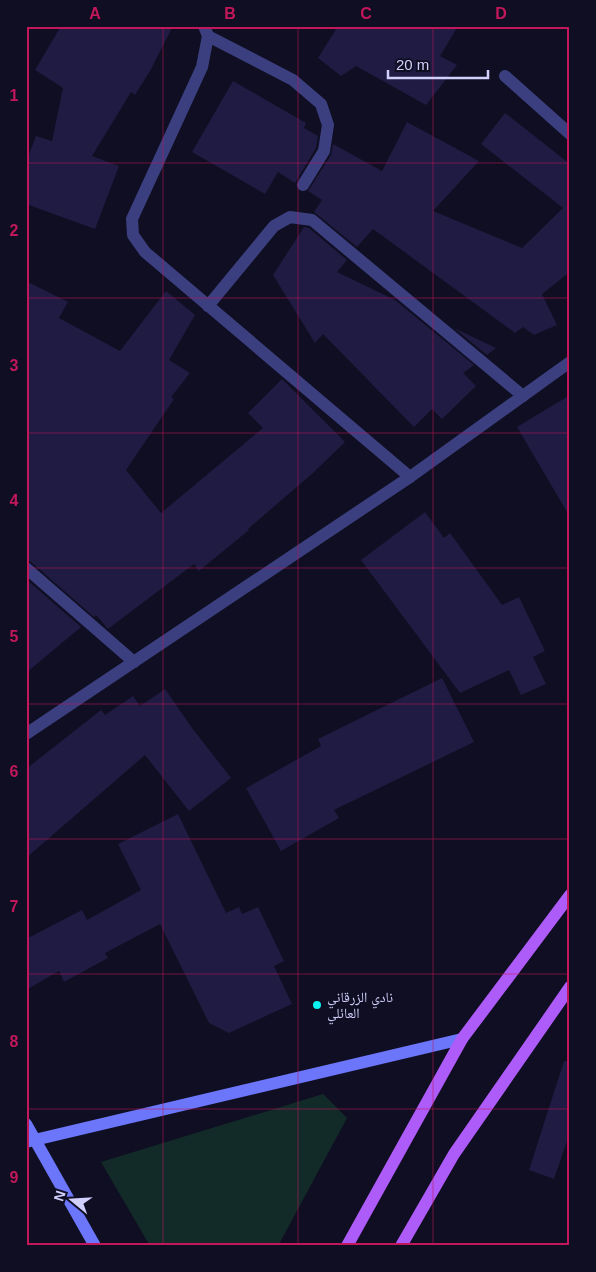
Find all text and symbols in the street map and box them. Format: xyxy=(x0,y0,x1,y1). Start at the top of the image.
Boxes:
text: A xyxy=(89,5,101,22)
text: B xyxy=(224,5,236,22)
text: C xyxy=(360,5,372,22)
text: D xyxy=(495,5,507,22)
scale bar xyxy=(388,48,488,80)
text: 20 m xyxy=(396,56,429,73)
text: 1 xyxy=(10,87,19,104)
text: 2 xyxy=(10,222,19,239)
text: 3 xyxy=(10,357,19,374)
text: 4 xyxy=(10,492,19,509)
text: 5 xyxy=(10,628,19,645)
text: 6 xyxy=(10,763,19,780)
text: 7 xyxy=(10,898,19,915)
place label: نادي الزرقاني العائلي xyxy=(327,989,393,1025)
marker: نادي الزرقاني العائلي xyxy=(311,999,323,1011)
text: 8 xyxy=(10,1033,19,1050)
text: 9 xyxy=(10,1169,19,1186)
north arrow xyxy=(48,1174,98,1224)
text: N xyxy=(50,1189,69,1203)

